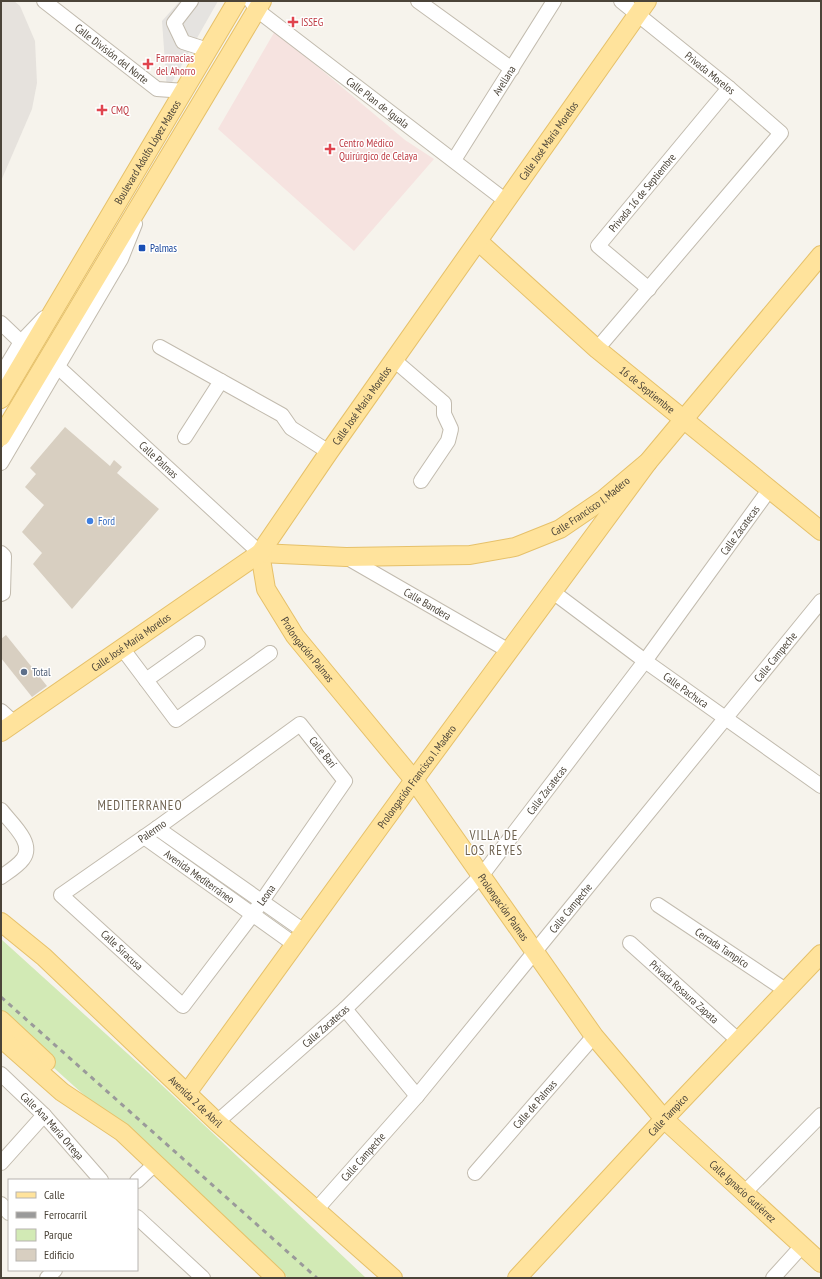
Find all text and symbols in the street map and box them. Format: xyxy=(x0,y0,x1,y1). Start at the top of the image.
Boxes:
place label: ISSEG xyxy=(301,15,323,29)
marker: ISSEG xyxy=(288,17,298,27)
street label: Calle División del Norte xyxy=(72,21,152,87)
street label: Privada Morelos xyxy=(682,48,738,98)
place label: Farmacias del Ahorro xyxy=(156,51,196,78)
marker: Farmacias del Ahorro xyxy=(143,59,153,69)
street label: Avellana xyxy=(489,63,519,98)
street label: Calle Plan de Iguala xyxy=(343,74,412,131)
street label: Boulevard Adolfo López Mateos xyxy=(111,97,184,207)
street label: Calle José María Morelos xyxy=(516,98,581,183)
place label: CMQ xyxy=(111,103,130,117)
marker: CMQ xyxy=(96,104,108,116)
place label: Centro Médico Quirúrgico de Celaya xyxy=(339,136,417,163)
marker: Centro Médico Quirúrgico de Celaya xyxy=(324,143,336,155)
street label: Privada 16 de Septiembre xyxy=(606,150,679,235)
place label: Palmas xyxy=(150,241,177,255)
marker: Palmas xyxy=(137,243,147,253)
street label: Calle José María Morelos xyxy=(329,363,395,448)
street label: 16 de Septiembre xyxy=(617,363,678,417)
street label: Calle Palmas xyxy=(136,438,182,482)
street label: Calle Francisco I. Madero xyxy=(549,473,633,539)
street label: Calle Zacatecas xyxy=(717,502,763,558)
place label: Ford xyxy=(98,514,115,528)
marker: Ford xyxy=(85,516,95,526)
street label: Calle Bandera xyxy=(401,585,454,623)
street label: Calle José María Morelos xyxy=(89,610,174,674)
street label: Prolongación Palmas xyxy=(278,614,337,685)
street label: Calle Campeche xyxy=(751,629,800,685)
place label: Total xyxy=(32,665,51,679)
marker: Total xyxy=(19,667,29,677)
street label: Calle Pachuca xyxy=(660,669,711,711)
street label: Prolongación Francisco I. Madero xyxy=(374,722,459,831)
street label: Calle Barí xyxy=(306,733,340,771)
street label: Calle Zacatecas xyxy=(523,763,570,817)
district label: MEDITERRANEO xyxy=(97,797,183,814)
street label: Palermo xyxy=(135,816,169,846)
district label: VILLA DE LOS REYES xyxy=(465,827,523,859)
street label: Avenida Mediterráneo xyxy=(161,847,237,906)
street label: Prolongación Palmas xyxy=(475,871,532,944)
street label: Calle Campeche xyxy=(546,880,595,936)
street label: Leona xyxy=(254,882,278,908)
street label: Cerrada Tampico xyxy=(692,925,752,971)
street label: Calle Siracusa xyxy=(98,927,146,973)
street label: Privada Rosaura Zapata xyxy=(647,957,722,1026)
street label: Calle Zacatecas xyxy=(299,1002,352,1050)
street label: Avenida 2 de Abril xyxy=(166,1073,226,1131)
street label: Calle de Palmas xyxy=(510,1077,560,1132)
street label: Calle Ana María Ortega xyxy=(17,1089,87,1163)
street label: Calle Tampico xyxy=(645,1091,691,1139)
street label: Calle Campeche xyxy=(338,1129,389,1184)
street label: Calle Ignacio Gutiérrez xyxy=(706,1157,779,1226)
legend xyxy=(8,1179,138,1271)
text: Calle xyxy=(44,1187,65,1202)
text: Ferrocarril xyxy=(44,1207,87,1222)
text: Parque xyxy=(44,1227,73,1242)
text: Edificio xyxy=(44,1247,74,1262)

